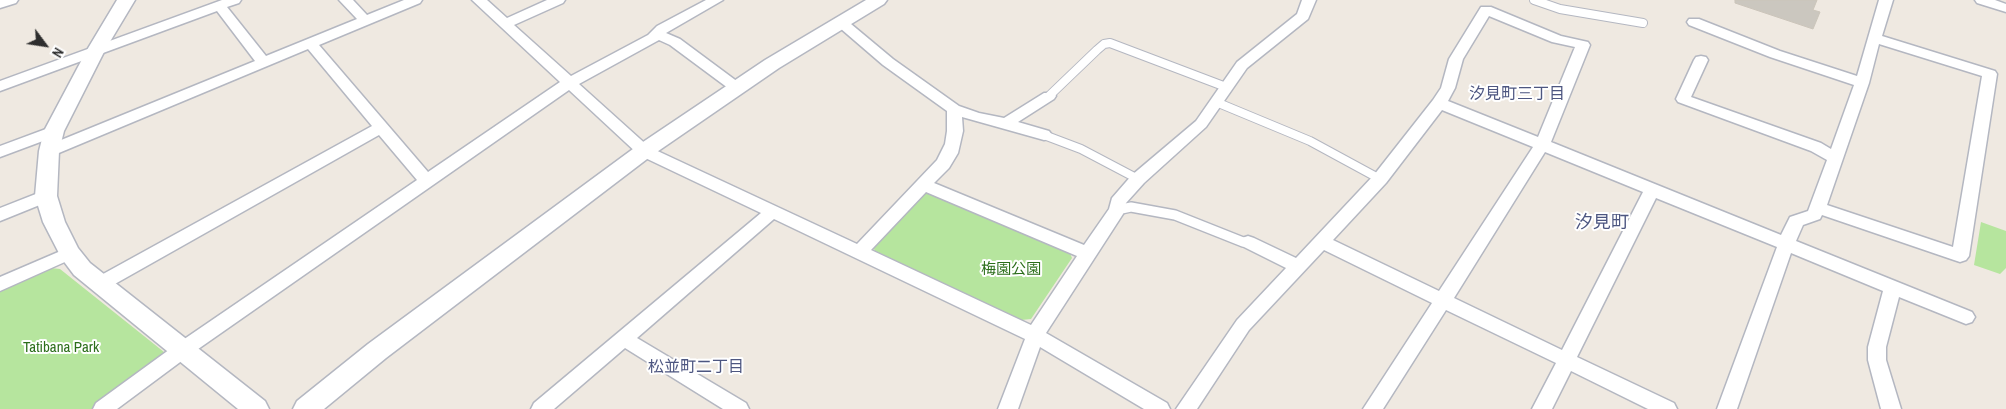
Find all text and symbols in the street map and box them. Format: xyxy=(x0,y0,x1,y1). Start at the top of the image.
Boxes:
north arrow xyxy=(20,20,70,70)
text: N xyxy=(48,45,68,61)
district label: 汐見町三丁目 xyxy=(1469,85,1565,105)
district label: 汐見町 xyxy=(1575,212,1629,234)
park label: 梅園公園 xyxy=(981,261,1041,279)
park label: Tatibana Park xyxy=(23,339,99,357)
district label: 松並町二丁目 xyxy=(648,358,744,378)

